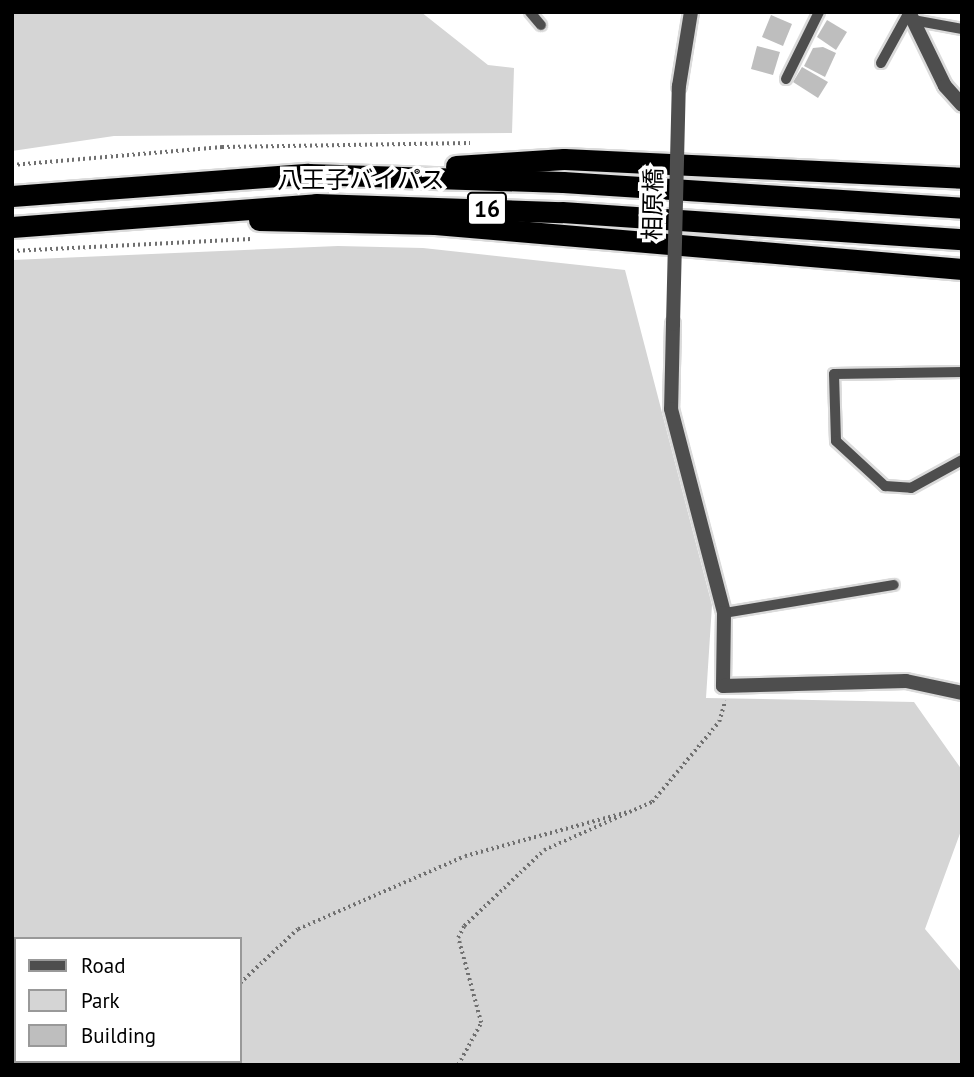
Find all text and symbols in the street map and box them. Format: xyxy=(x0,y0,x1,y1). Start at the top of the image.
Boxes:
street label: 八王子バイパス xyxy=(277,166,445,194)
street label: 相原橋 xyxy=(638,168,668,240)
road number: 16 xyxy=(466,190,508,229)
legend xyxy=(14,937,242,1063)
text: Road xyxy=(81,952,125,979)
text: Park xyxy=(81,987,120,1014)
text: Building xyxy=(81,1022,156,1049)

